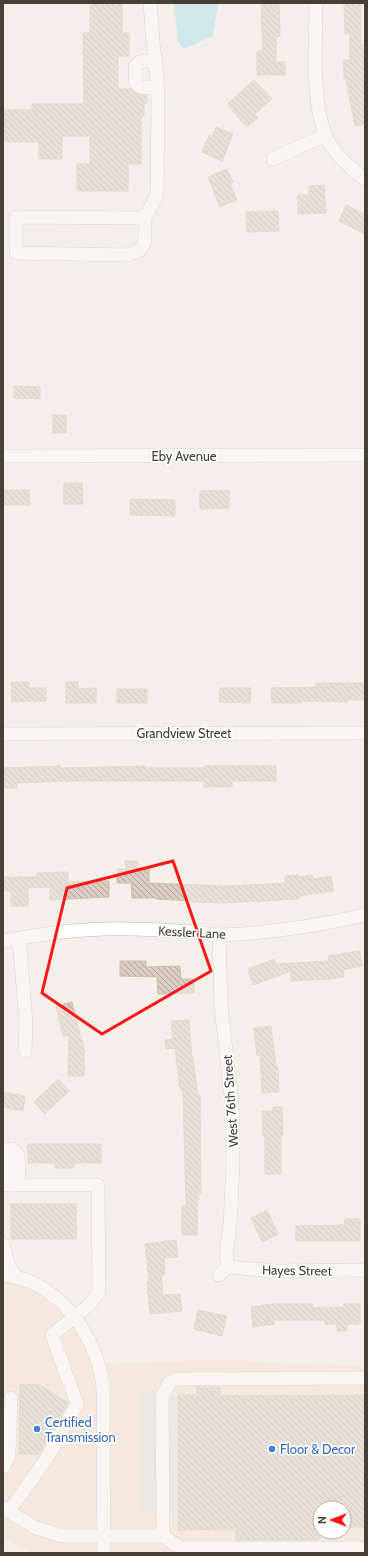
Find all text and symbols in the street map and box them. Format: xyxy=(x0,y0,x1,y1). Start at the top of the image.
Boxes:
street label: Eby Avenue xyxy=(152,448,217,464)
street label: Grandview Street xyxy=(137,725,232,741)
street label: Kessler Lane xyxy=(158,922,227,942)
street label: West 76th Street xyxy=(219,1054,241,1148)
street label: Hayes Street xyxy=(262,1261,333,1279)
place label: Certified Transmission xyxy=(45,1414,116,1445)
marker: Certified Transmission xyxy=(32,1424,42,1434)
place label: Floor & Decor xyxy=(280,1441,356,1457)
marker: Floor & Decor xyxy=(267,1444,277,1454)
north arrow xyxy=(312,1500,352,1540)
text: N xyxy=(315,1516,329,1524)

